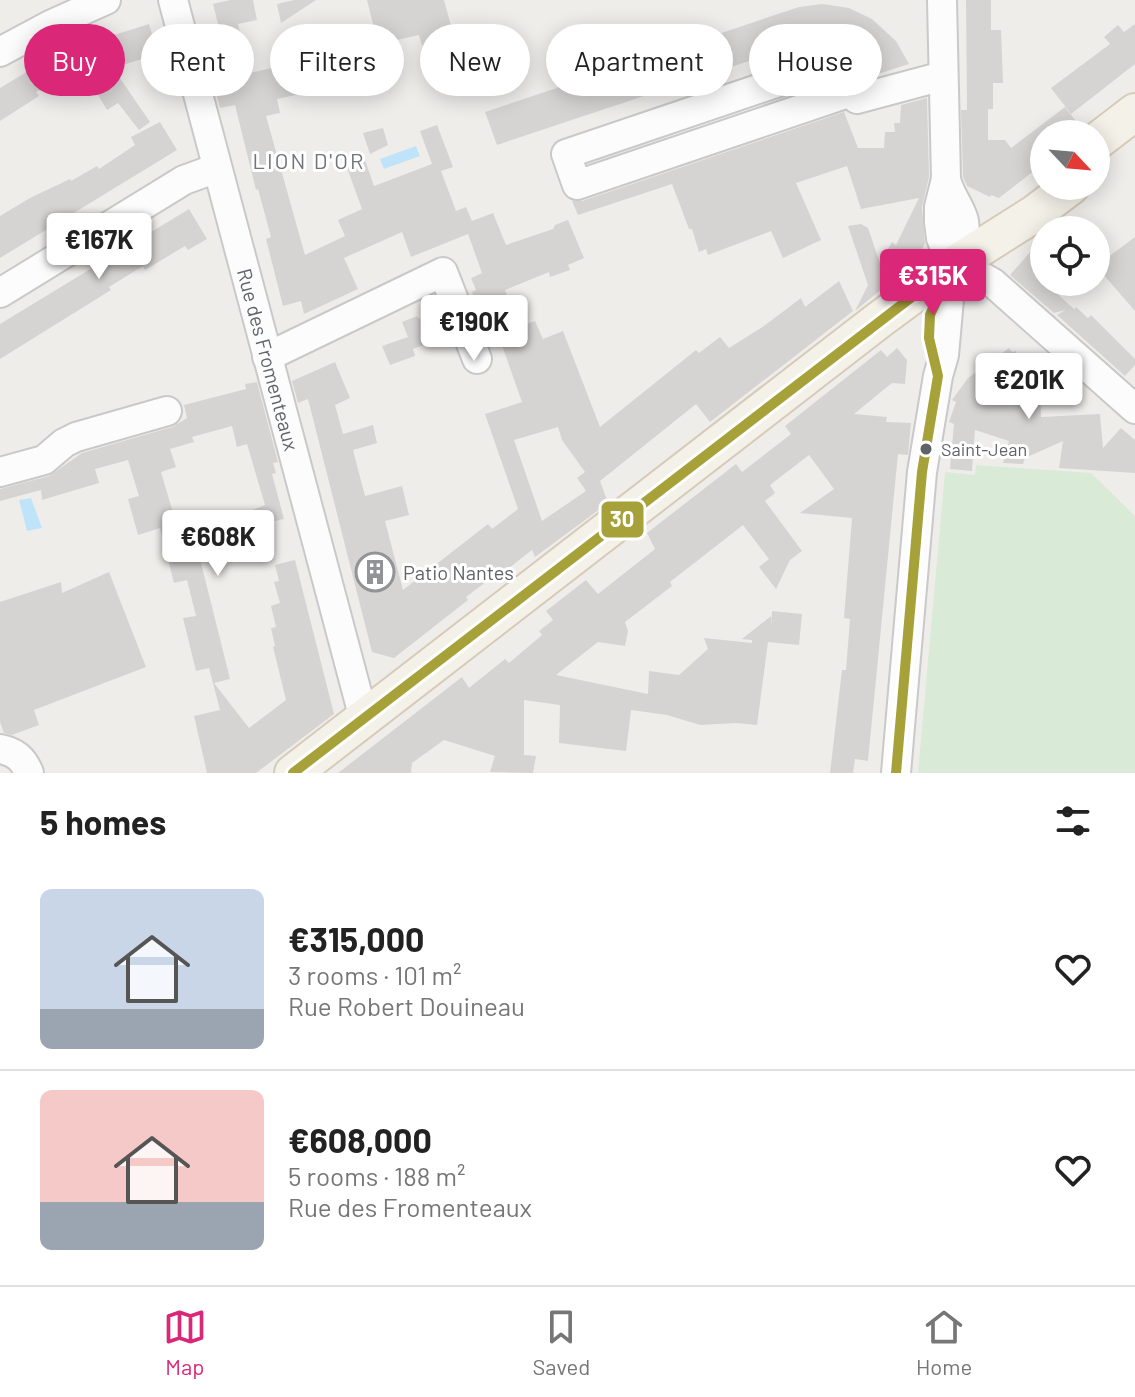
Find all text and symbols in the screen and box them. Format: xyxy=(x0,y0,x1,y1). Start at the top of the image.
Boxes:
chip: Buy xyxy=(24,24,125,96)
chip: Rent xyxy=(141,24,254,96)
chip: Filters xyxy=(270,24,404,96)
chip: New xyxy=(420,24,530,96)
chip: Apartment xyxy=(546,24,733,96)
chip: House xyxy=(749,24,882,96)
north arrow xyxy=(1030,120,1110,200)
map controls xyxy=(1030,120,1110,296)
district label: LION D'OR xyxy=(253,147,365,173)
pin: €167K xyxy=(43,213,155,281)
button: locate xyxy=(1030,216,1110,296)
text: €167K xyxy=(65,223,133,254)
pin: €315K xyxy=(877,249,989,317)
text: €315K xyxy=(898,259,968,290)
street label: Rue des Fromenteaux xyxy=(233,266,304,454)
pin: €190K xyxy=(418,295,530,363)
text: €190K xyxy=(439,305,509,336)
pin: €201K xyxy=(973,353,1085,421)
text: €201K xyxy=(993,363,1065,394)
place label: Saint-Jean xyxy=(941,438,1027,460)
marker: Saint-Jean xyxy=(918,441,934,457)
line badge: 30 xyxy=(600,500,645,539)
text: 30 xyxy=(610,505,634,531)
pin: €608K xyxy=(162,510,274,578)
text: €608K xyxy=(180,520,256,551)
building icon: Patio Nantes xyxy=(354,551,396,593)
place label: Patio Nantes xyxy=(403,560,514,584)
icon: filters xyxy=(1051,799,1095,843)
text: 5 homes xyxy=(40,801,166,842)
text: €315,000 xyxy=(288,918,424,959)
icon: home xyxy=(104,921,200,1017)
icon: heart xyxy=(1051,947,1095,991)
text: 3 rooms · 101 m² xyxy=(288,959,461,990)
text: Rue Robert Douineau xyxy=(288,990,525,1021)
text: €608,000 xyxy=(288,1119,432,1160)
icon: home xyxy=(104,1122,200,1218)
icon: heart xyxy=(1051,1148,1095,1192)
text: 5 rooms · 188 m² xyxy=(288,1160,465,1191)
text: Rue des Fromenteaux xyxy=(288,1191,532,1222)
tab: Map xyxy=(163,1305,207,1379)
tab: Saved xyxy=(533,1305,590,1379)
tab: Home xyxy=(916,1305,972,1379)

